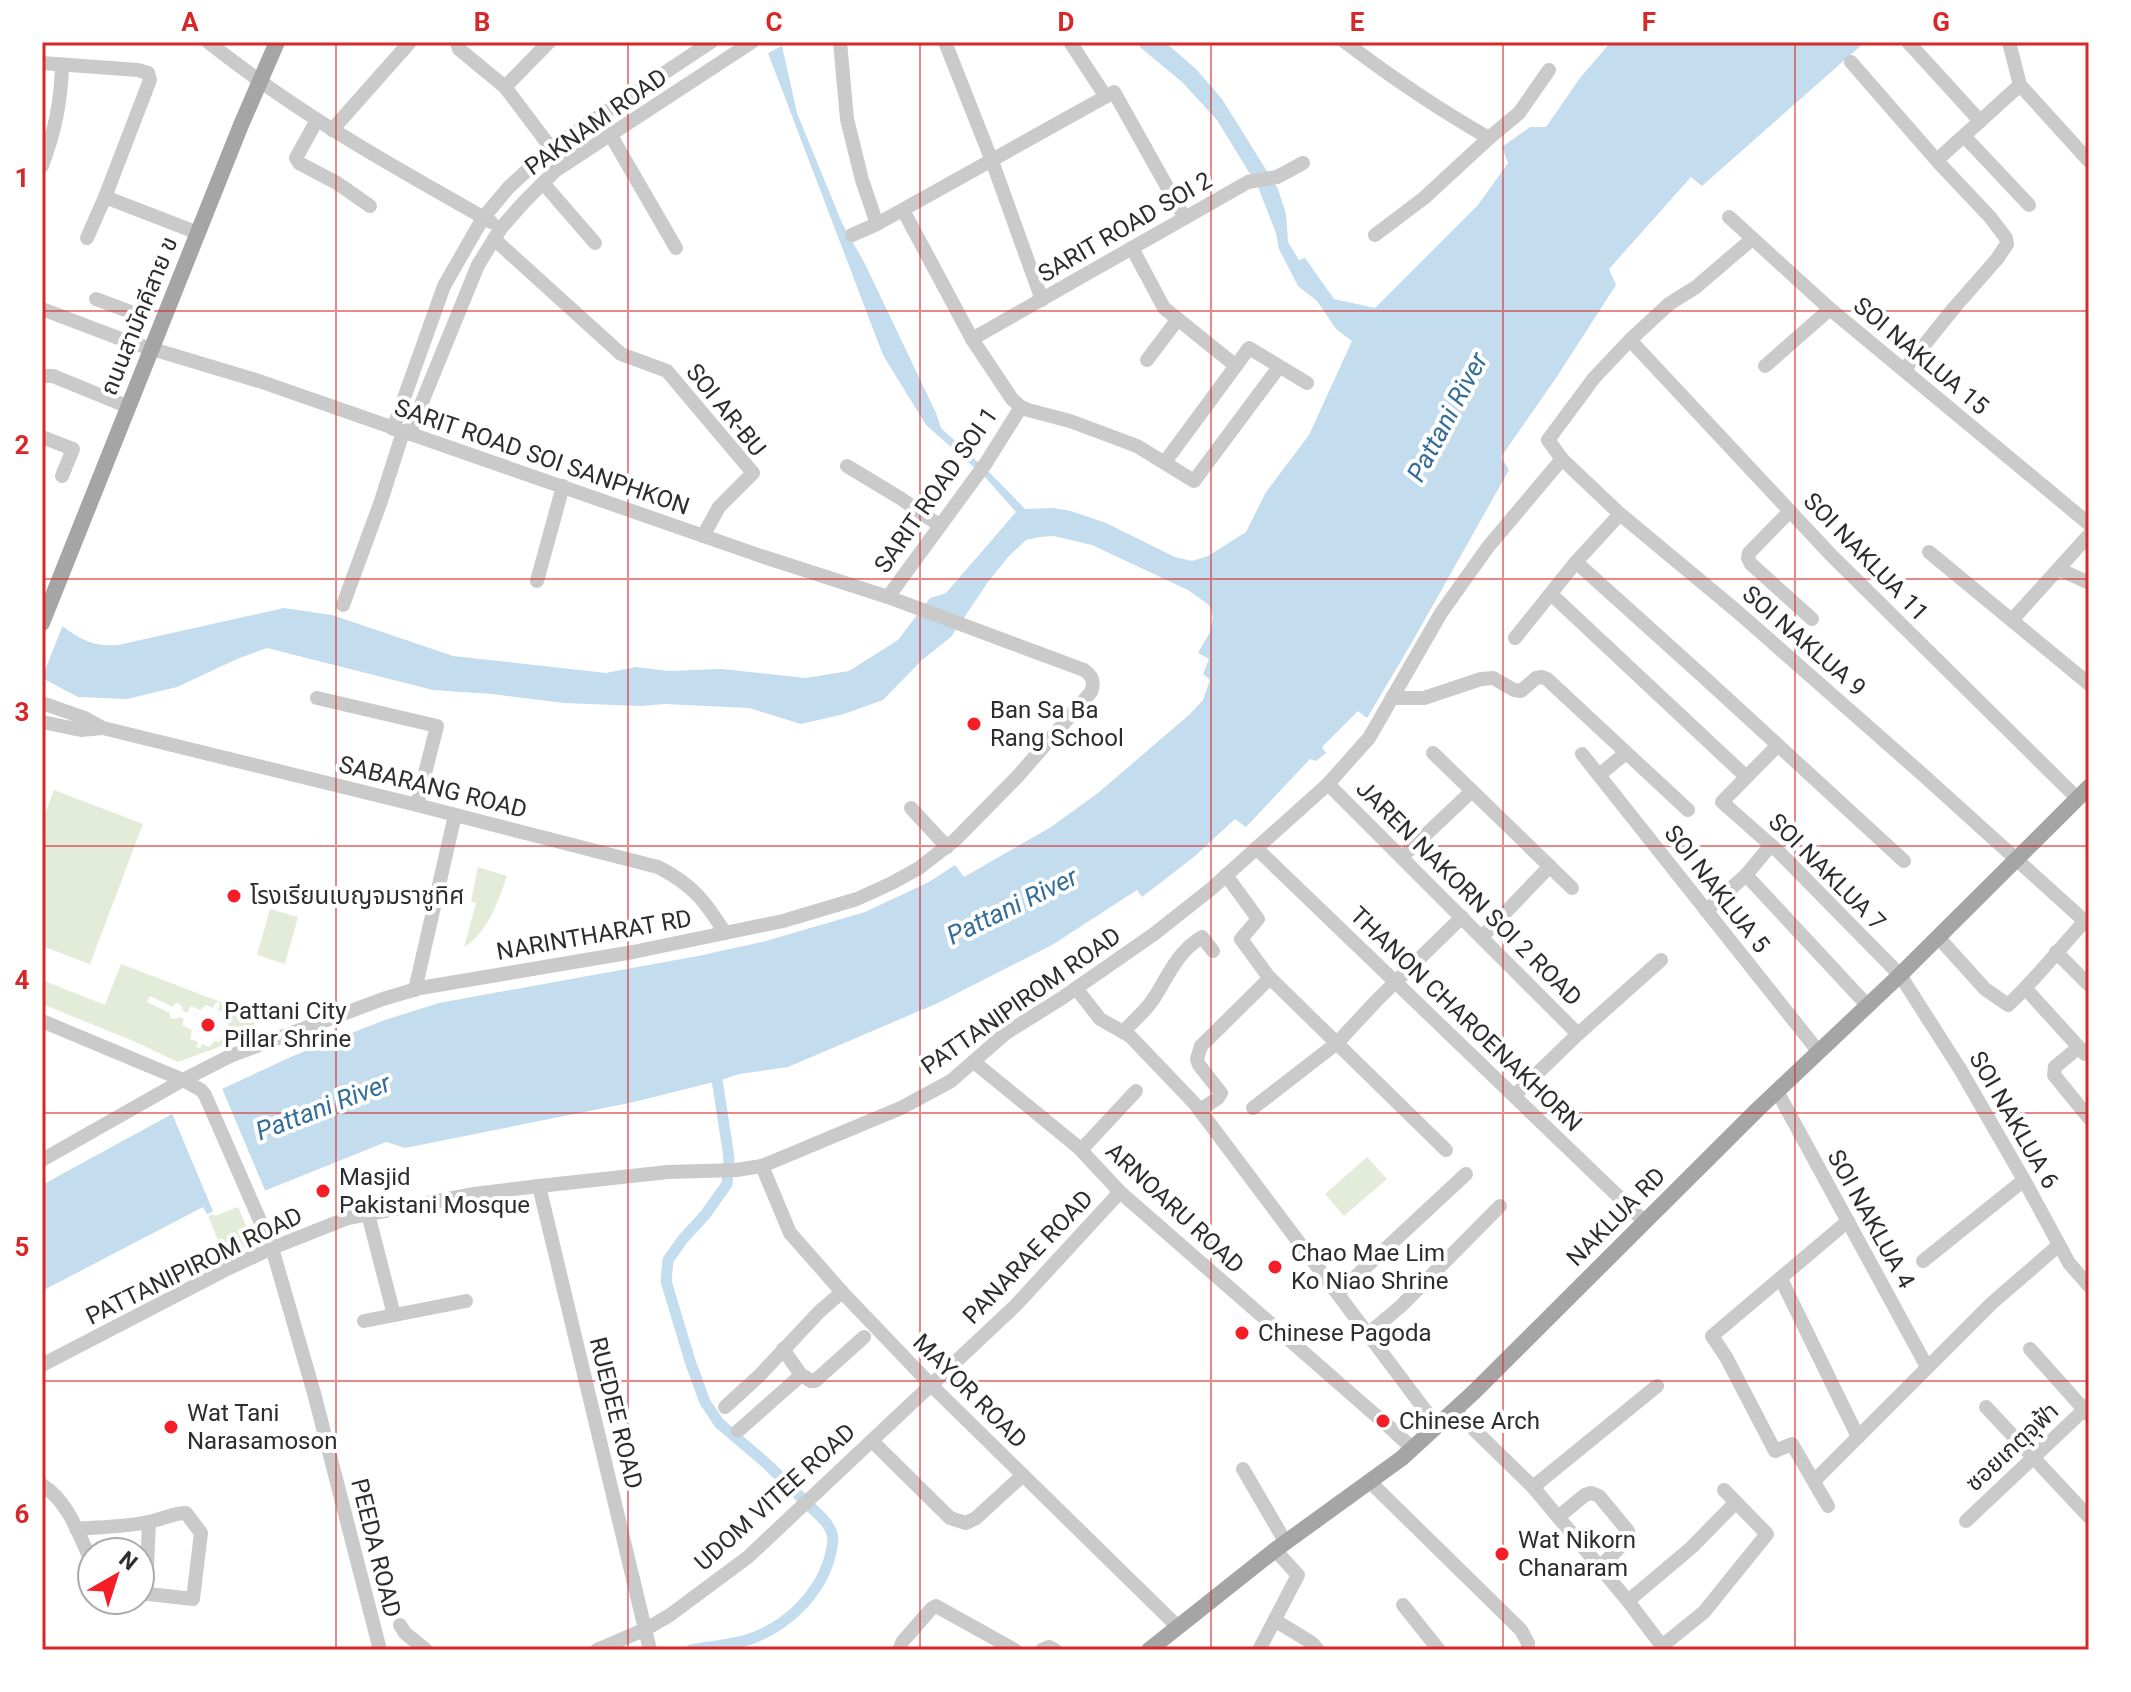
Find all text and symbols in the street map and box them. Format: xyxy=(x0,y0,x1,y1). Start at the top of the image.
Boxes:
text: A xyxy=(181,7,199,37)
text: B xyxy=(474,7,490,37)
text: C xyxy=(765,7,783,37)
text: D xyxy=(1058,7,1074,37)
text: E xyxy=(1350,7,1365,37)
text: F xyxy=(1642,7,1656,37)
text: G xyxy=(1932,7,1950,37)
street label: PAKNAM ROAD xyxy=(520,63,672,181)
text: 1 xyxy=(15,163,29,193)
street label: SARIT ROAD SOI 2 xyxy=(1033,166,1217,288)
street label: ถนนสามัคคีสาย ข xyxy=(94,233,184,399)
street label: SOI NAKLUA 15 xyxy=(1848,291,1994,421)
water label: Pattani River xyxy=(1400,346,1494,487)
street label: SOI AR-BU xyxy=(680,358,772,462)
street label: SARIT ROAD SOI SANPHKON xyxy=(391,393,693,521)
street label: SARIT ROAD SOI 1 xyxy=(868,402,1004,578)
text: 2 xyxy=(15,430,29,460)
street label: SOI NAKLUA 11 xyxy=(1798,487,1934,627)
street label: SOI NAKLUA 9 xyxy=(1737,580,1871,702)
place label: Ban Sa Ba Rang School xyxy=(990,696,1124,752)
text: 3 xyxy=(15,697,29,727)
marker: Ban Sa Ba Rang School xyxy=(965,715,983,733)
street label: SABARANG ROAD xyxy=(336,750,530,824)
street label: JAREN NAKORN SOI 2 ROAD xyxy=(1350,774,1588,1012)
street label: SOI NAKLUA 7 xyxy=(1763,808,1891,936)
street label: SOI NAKLUA 5 xyxy=(1659,820,1775,958)
water label: Pattani River xyxy=(942,861,1084,951)
place label: โรงเรียนเบญจมราชูทิศ xyxy=(250,882,464,911)
marker: โรงเรียนเบญจมราชูทิศ xyxy=(225,887,243,905)
street label: THANON CHAROENAKHORN xyxy=(1344,901,1588,1137)
street label: NARINTHARAT RD xyxy=(494,904,694,966)
street label: PATTANIPIROM ROAD xyxy=(916,922,1126,1080)
text: 4 xyxy=(15,965,30,995)
place label: Pattani City Pillar Shrine xyxy=(224,997,351,1053)
marker: Pattani City Pillar Shrine xyxy=(199,1016,217,1034)
street label: SOI NAKLUA 6 xyxy=(1963,1046,2065,1194)
water label: Pattani River xyxy=(251,1067,396,1146)
street label: ARNOARU ROAD xyxy=(1100,1137,1250,1279)
street label: SOI NAKLUA 4 xyxy=(1821,1145,1921,1293)
street label: NAKLUA RD xyxy=(1561,1162,1671,1272)
place label: Masjid Pakistani Mosque xyxy=(339,1163,530,1219)
marker: Masjid Pakistani Mosque xyxy=(314,1182,332,1200)
street label: PANARAE ROAD xyxy=(957,1184,1099,1330)
street label: PATTANIPIROM ROAD xyxy=(81,1201,307,1331)
text: 5 xyxy=(15,1232,29,1262)
place label: Chao Mae Lim Ko Niao Shrine xyxy=(1291,1239,1448,1295)
marker: Chao Mae Lim Ko Niao Shrine xyxy=(1266,1258,1284,1276)
place label: Chinese Pagoda xyxy=(1258,1319,1432,1347)
marker: Chinese Pagoda xyxy=(1233,1324,1251,1342)
street label: MAYOR ROAD xyxy=(907,1328,1033,1454)
street label: RUEDEE ROAD xyxy=(584,1334,648,1492)
street label: ซอยเกตุจุฟ้า xyxy=(1960,1397,2065,1498)
place label: Wat Tani Narasamoson xyxy=(187,1399,337,1455)
place label: Chinese Arch xyxy=(1399,1407,1540,1435)
marker: Chinese Arch xyxy=(1374,1412,1392,1430)
marker: Wat Tani Narasamoson xyxy=(162,1418,180,1436)
street label: UDOM VITEE ROAD xyxy=(689,1418,861,1576)
street label: PEEDA ROAD xyxy=(345,1476,407,1620)
text: 6 xyxy=(15,1499,30,1529)
place label: Wat Nikorn Chanaram xyxy=(1518,1526,1636,1582)
north arrow xyxy=(76,1536,156,1616)
marker: Wat Nikorn Chanaram xyxy=(1493,1545,1511,1563)
text: N xyxy=(114,1546,142,1575)

